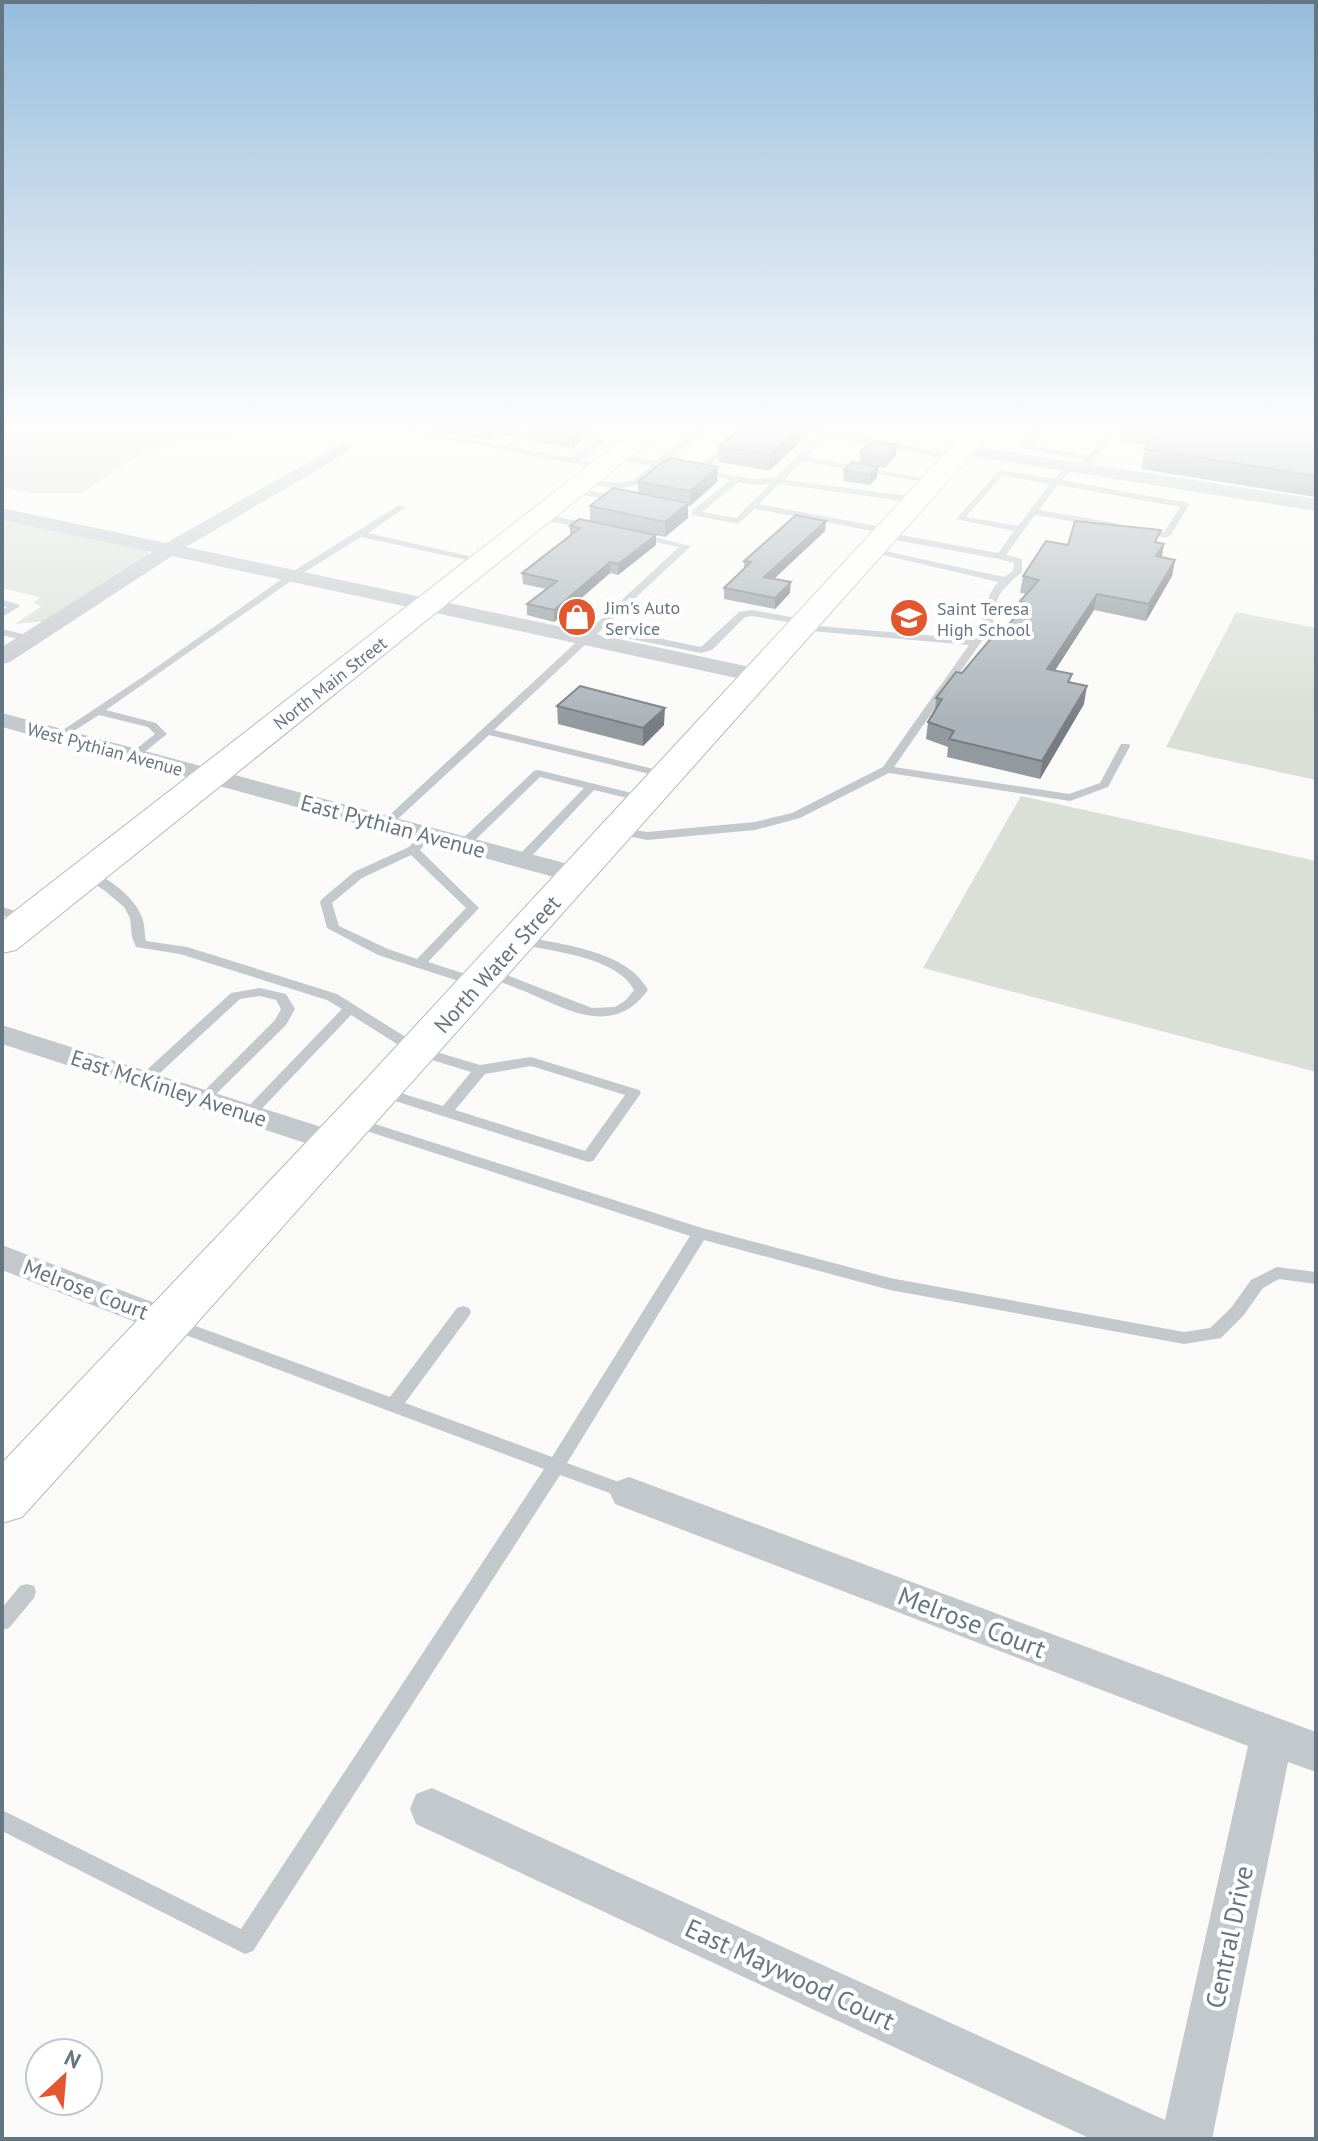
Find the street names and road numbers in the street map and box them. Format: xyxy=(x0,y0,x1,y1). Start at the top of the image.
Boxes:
street label: North Main Street xyxy=(269,632,391,734)
street label: West Pythian Avenue xyxy=(25,717,185,781)
street label: East Pythian Avenue xyxy=(298,788,488,864)
street label: North Water Street xyxy=(428,889,567,1039)
street label: East McKinley Avenue xyxy=(67,1043,271,1133)
street label: Melrose Court xyxy=(20,1252,153,1326)
street label: Melrose Court xyxy=(893,1579,1051,1665)
street label: Central Drive xyxy=(1198,1863,1260,2011)
street label: East Maywood Court xyxy=(680,1911,900,2037)

